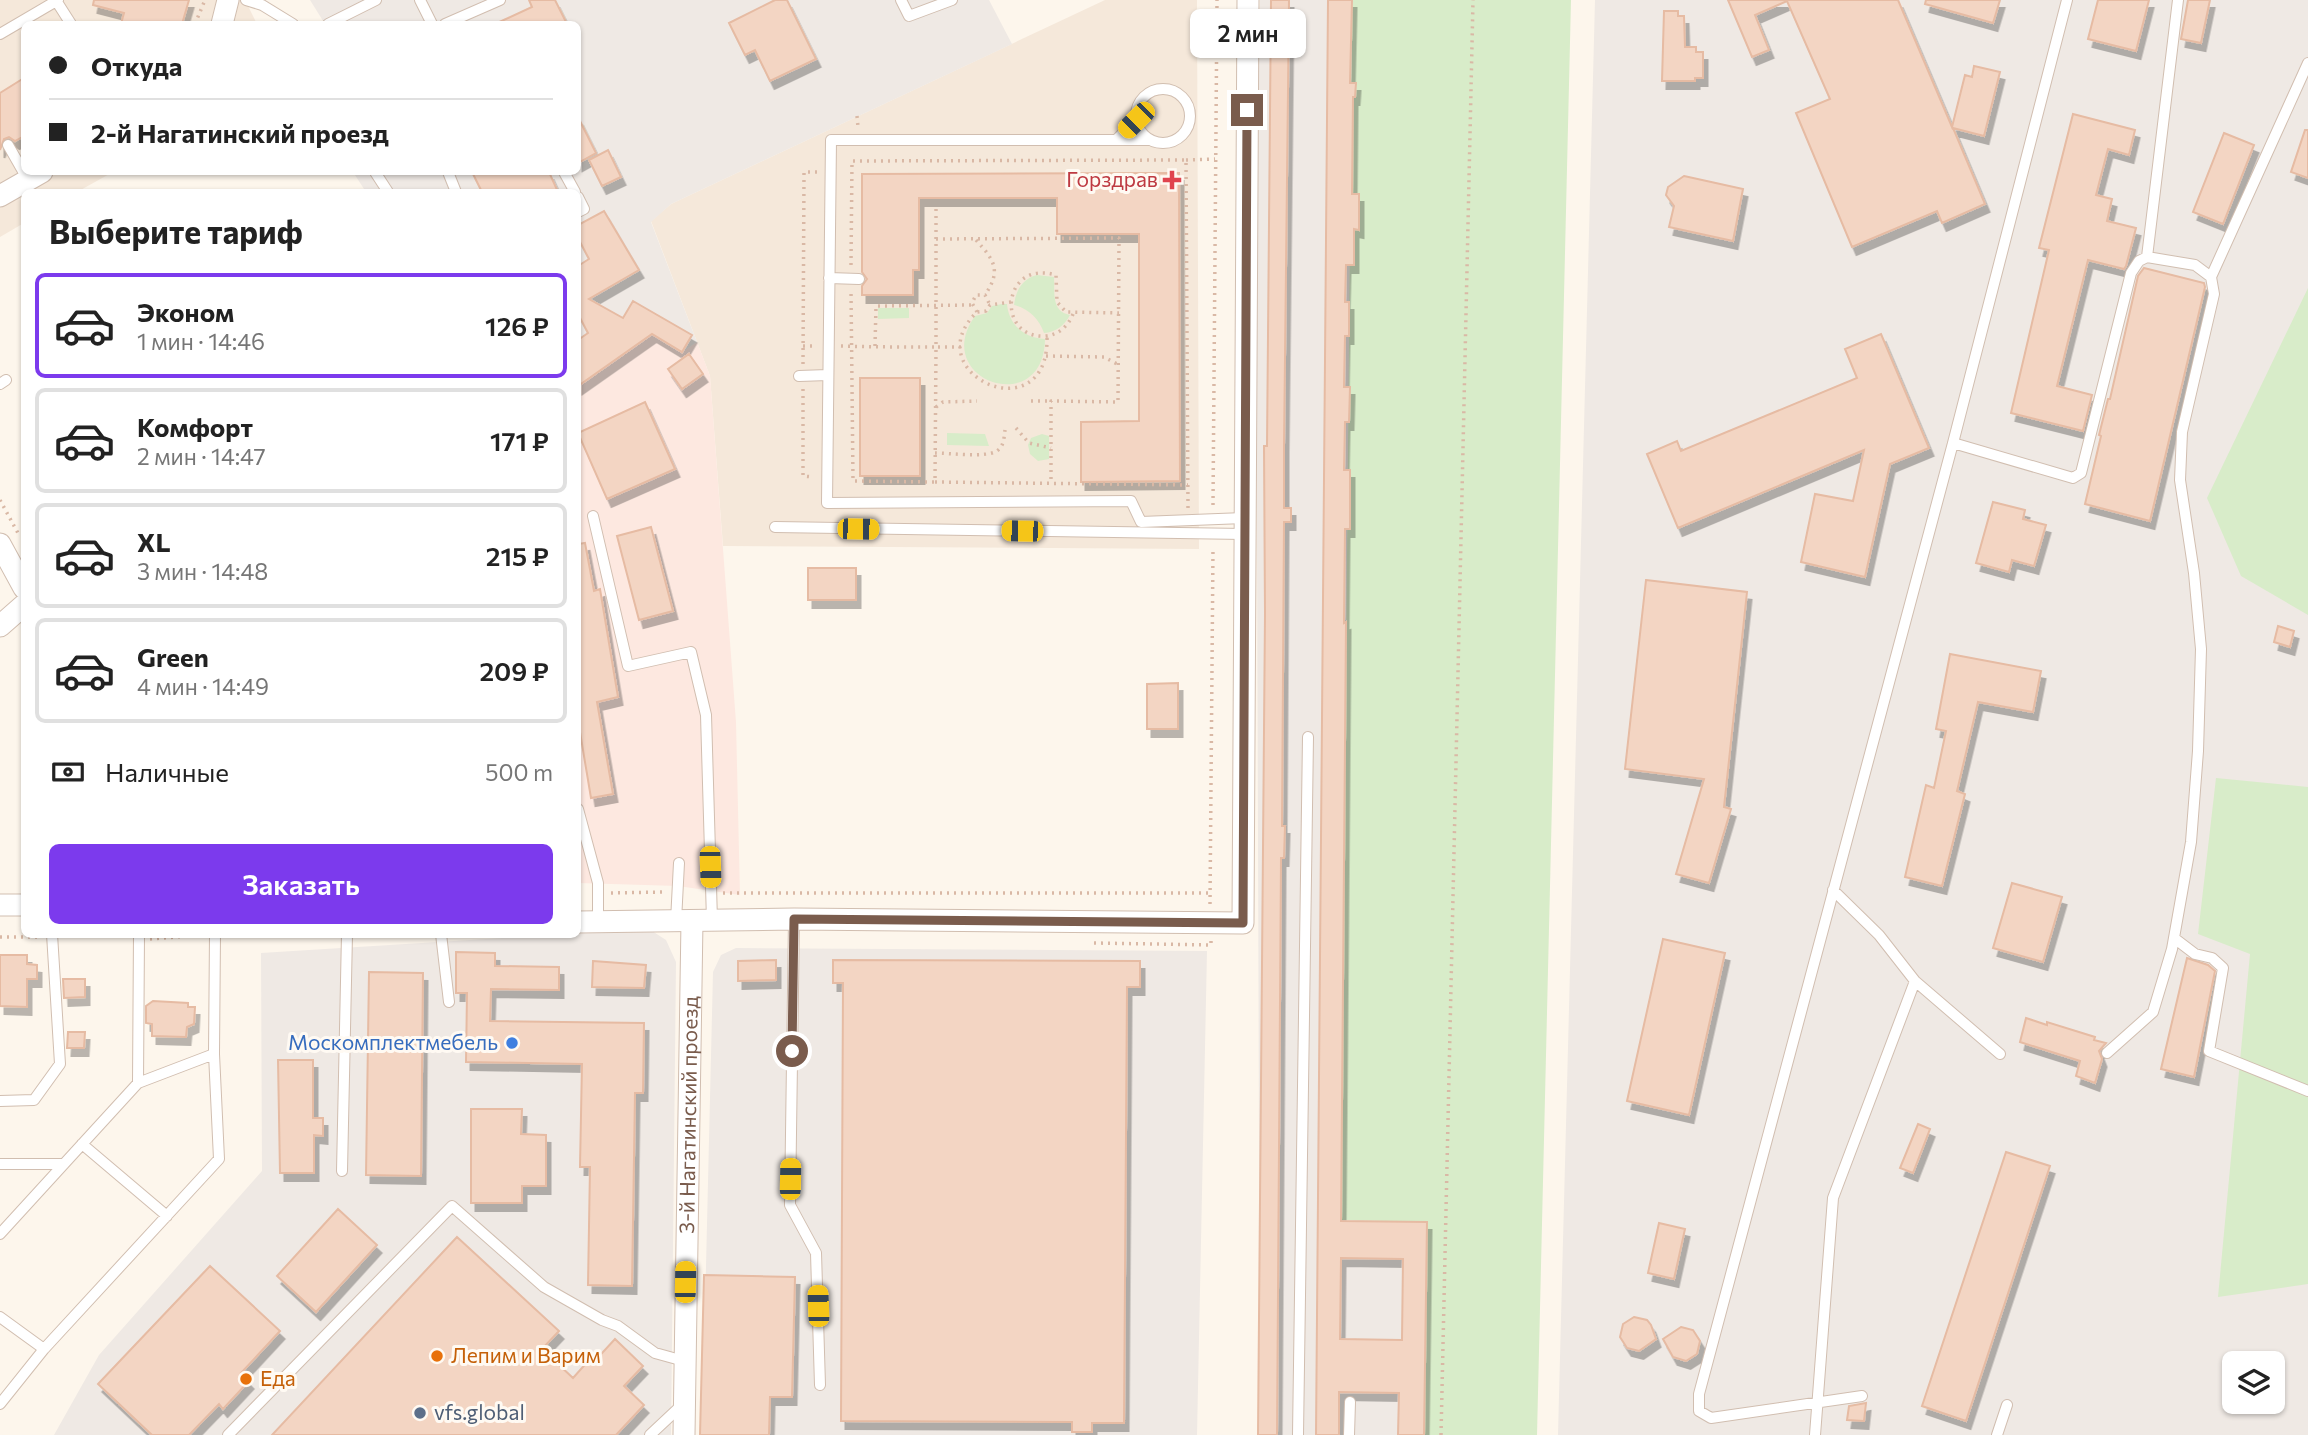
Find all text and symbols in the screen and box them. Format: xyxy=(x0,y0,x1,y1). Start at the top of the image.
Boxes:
callout: 2 мин xyxy=(1189,8,1305,57)
text: 2 мин xyxy=(1218,19,1278,47)
text: Откуда xyxy=(91,50,182,81)
route end xyxy=(1231,94,1263,126)
car xyxy=(1114,98,1159,142)
text: 2-й Нагатинский проезд xyxy=(91,117,389,148)
place label: Горздрав xyxy=(1066,166,1158,191)
marker: Горздрав xyxy=(1164,172,1180,188)
text: Выберите тариф xyxy=(49,211,303,251)
icon: car xyxy=(53,294,116,357)
text: Эконом xyxy=(137,296,234,327)
text: 126 ₽ xyxy=(485,310,549,341)
text: 1 мин · 14:46 xyxy=(137,327,265,355)
icon: car xyxy=(53,409,116,472)
text: Комфорт xyxy=(137,411,253,442)
text: 171 ₽ xyxy=(490,425,549,456)
text: 2 мин · 14:47 xyxy=(137,442,266,470)
car xyxy=(837,518,880,540)
car xyxy=(1001,520,1044,542)
icon: car xyxy=(53,524,116,587)
text: XL xyxy=(137,526,171,557)
text: 215 ₽ xyxy=(486,540,549,571)
text: 3 мин · 14:48 xyxy=(137,557,268,585)
icon: car xyxy=(53,639,116,702)
text: Green xyxy=(137,641,209,672)
text: 209 ₽ xyxy=(480,655,549,686)
text: 4 мин · 14:49 xyxy=(137,672,269,700)
icon: cash xyxy=(49,753,87,791)
text: Наличные xyxy=(105,756,229,787)
text: 500 m xyxy=(485,758,553,786)
button: Заказать xyxy=(49,844,553,924)
car xyxy=(699,846,722,888)
street label: 3-й Нагатинский проезд xyxy=(673,996,702,1234)
place label: Москомплектмебель xyxy=(288,1029,498,1054)
marker: Москомплектмебель xyxy=(504,1035,520,1051)
route start xyxy=(776,1035,808,1067)
car xyxy=(780,1158,801,1200)
car xyxy=(675,1261,696,1303)
car xyxy=(807,1285,830,1327)
place label: Лепим и Варим xyxy=(451,1342,601,1367)
marker: Лепим и Варим xyxy=(429,1348,445,1364)
map controls xyxy=(2222,1351,2285,1414)
button: layers xyxy=(2222,1351,2285,1414)
place label: Еда xyxy=(260,1365,296,1390)
marker: Еда xyxy=(238,1371,254,1387)
place label: vfs.global xyxy=(434,1399,525,1424)
marker: vfs.global xyxy=(412,1405,428,1421)

